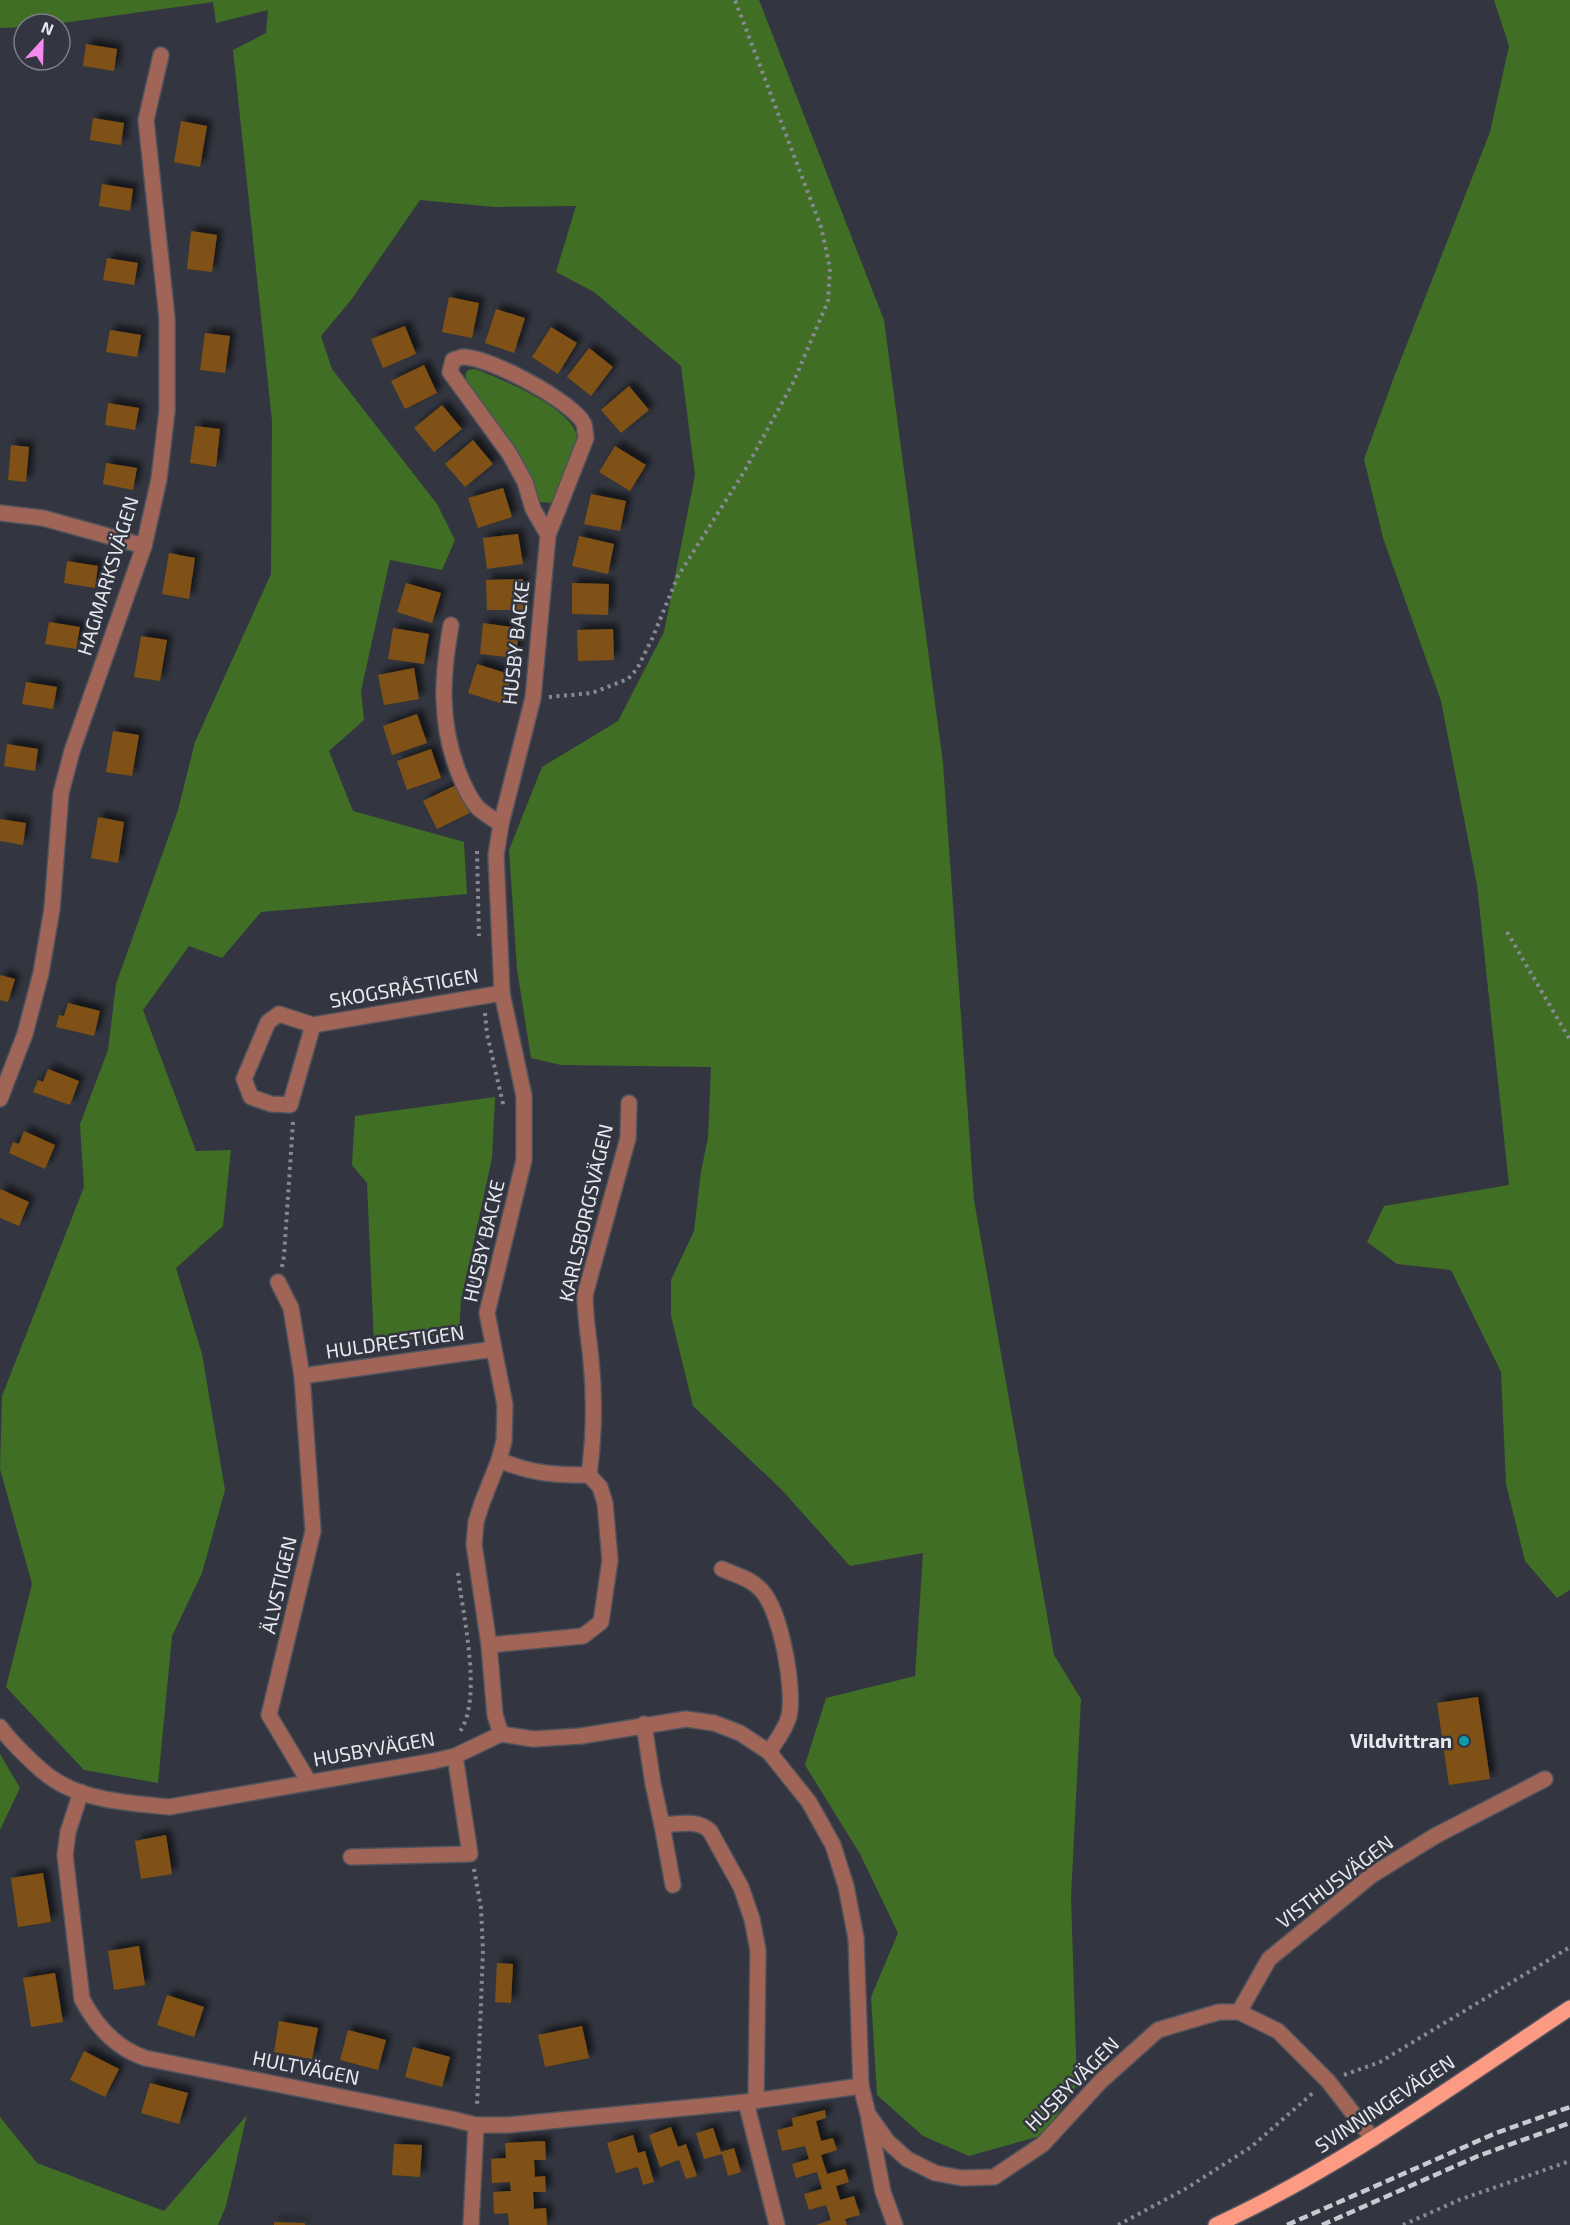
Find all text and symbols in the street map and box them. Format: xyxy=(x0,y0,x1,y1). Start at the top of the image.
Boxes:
north arrow xyxy=(12,12,72,72)
text: N xyxy=(39,17,57,39)
street label: HAGMARKSVÄGEN xyxy=(71,493,143,658)
street label: HUSBY BACKE xyxy=(497,580,533,706)
street label: SKOGSRÅSTIGEN xyxy=(328,962,480,1012)
street label: KARLSBORGSVÄGEN xyxy=(553,1122,617,1304)
street label: HUSBY BACKE xyxy=(457,1177,509,1304)
street label: HULDRESTIGEN xyxy=(324,1319,466,1363)
street label: ÄLVSTIGEN xyxy=(255,1534,301,1636)
street label: HUSBYVÄGEN xyxy=(311,1726,437,1771)
place label: Vildvittran xyxy=(1350,1728,1452,1752)
marker: Vildvittran xyxy=(1457,1734,1471,1748)
street label: VISTHUSVÄGEN xyxy=(1271,1830,1397,1933)
street label: HUSBYVÄGEN xyxy=(1019,2031,1123,2135)
street label: HULTVÄGEN xyxy=(251,2045,362,2089)
street label: SVINNINGEVÄGEN xyxy=(1310,2049,1459,2157)

